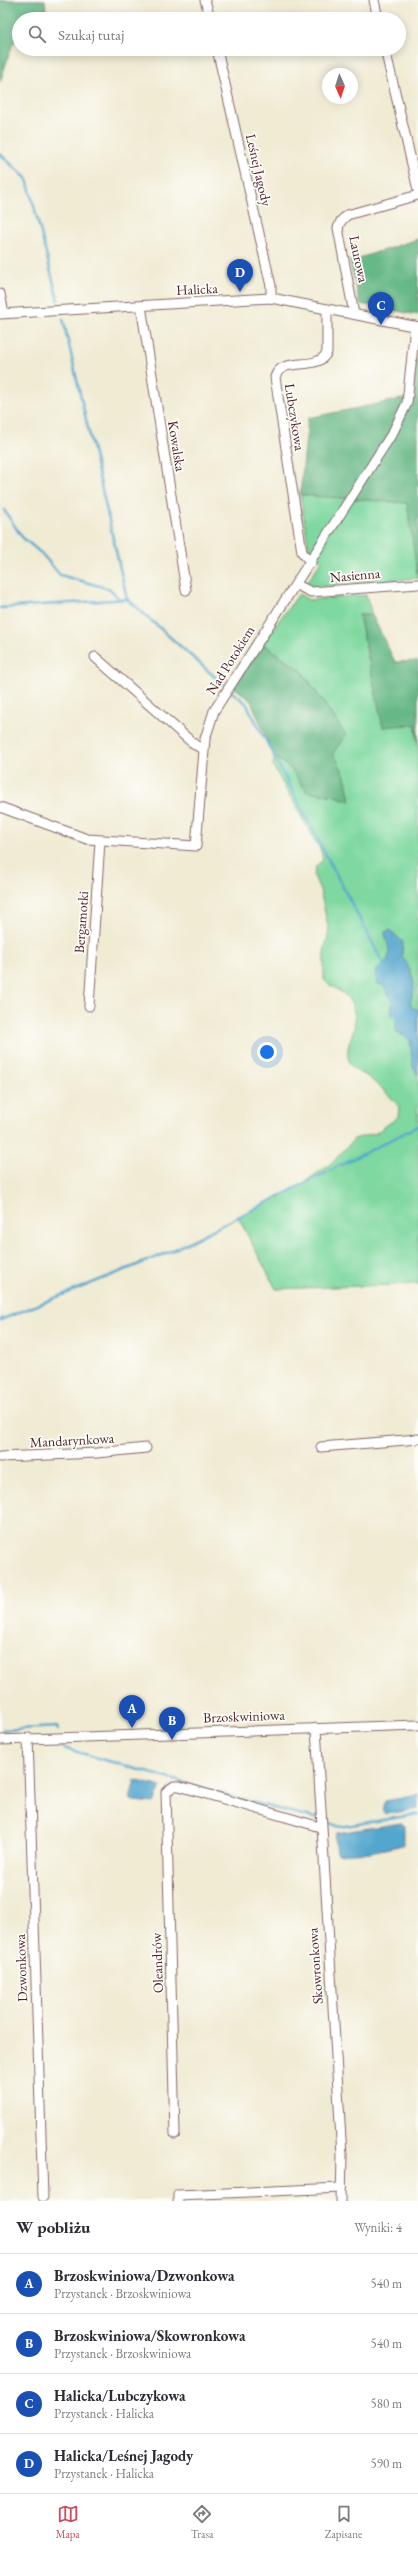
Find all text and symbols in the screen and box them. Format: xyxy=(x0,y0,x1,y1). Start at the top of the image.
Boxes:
search box xyxy=(12,12,406,56)
icon: search xyxy=(26,23,48,45)
text: Szukaj tutaj xyxy=(58,25,124,44)
north arrow xyxy=(322,68,358,104)
street label: Leśnej Jagody xyxy=(242,132,276,209)
street label: Laurowa xyxy=(345,234,373,285)
pin: D xyxy=(227,259,253,292)
street label: Halicka xyxy=(176,279,219,299)
pin: C xyxy=(368,292,394,325)
street label: Lubczykowa xyxy=(281,382,309,452)
street label: Kowalska xyxy=(164,419,190,473)
street label: Nasienna xyxy=(329,564,381,586)
street label: Nad Potokiem xyxy=(202,622,258,698)
street label: Bergamotki xyxy=(70,890,92,954)
your location xyxy=(257,1042,277,1062)
street label: Mandarynkowa xyxy=(29,1429,115,1451)
pin: A xyxy=(119,1695,145,1728)
street label: Brzoskwiniowa xyxy=(203,1706,286,1726)
pin: B xyxy=(159,1707,185,1740)
street label: Skowronkowa xyxy=(303,1927,327,2005)
street label: Oleandrów xyxy=(147,1932,167,1994)
street label: Dzwonkowa xyxy=(11,1933,31,2002)
text: W pobliżu xyxy=(16,2216,90,2238)
text: Wyniki: 4 xyxy=(354,2219,402,2236)
text: Brzoskwiniowa/Dzwonkowa xyxy=(54,2266,235,2285)
text: A xyxy=(24,2275,34,2292)
text: 540 m xyxy=(371,2275,402,2292)
text: Przystanek · Brzoskwiniowa xyxy=(54,2285,191,2302)
text: Brzoskwiniowa/Skowronkowa xyxy=(54,2326,245,2345)
text: B xyxy=(25,2335,33,2352)
text: 540 m xyxy=(371,2335,402,2352)
text: Przystanek · Brzoskwiniowa xyxy=(54,2345,191,2362)
text: Halicka/Lubczykowa xyxy=(54,2386,186,2405)
text: C xyxy=(24,2395,34,2412)
text: 580 m xyxy=(371,2395,402,2412)
text: Przystanek · Halicka xyxy=(54,2405,154,2422)
text: Halicka/Leśnej Jagody xyxy=(54,2446,193,2465)
text: D xyxy=(24,2455,34,2472)
text: 590 m xyxy=(371,2455,402,2472)
text: Przystanek · Halicka xyxy=(54,2465,154,2482)
tab: Mapa xyxy=(56,2503,80,2541)
tab: Trasa xyxy=(191,2503,213,2541)
tab: Zapisane xyxy=(325,2503,362,2541)

